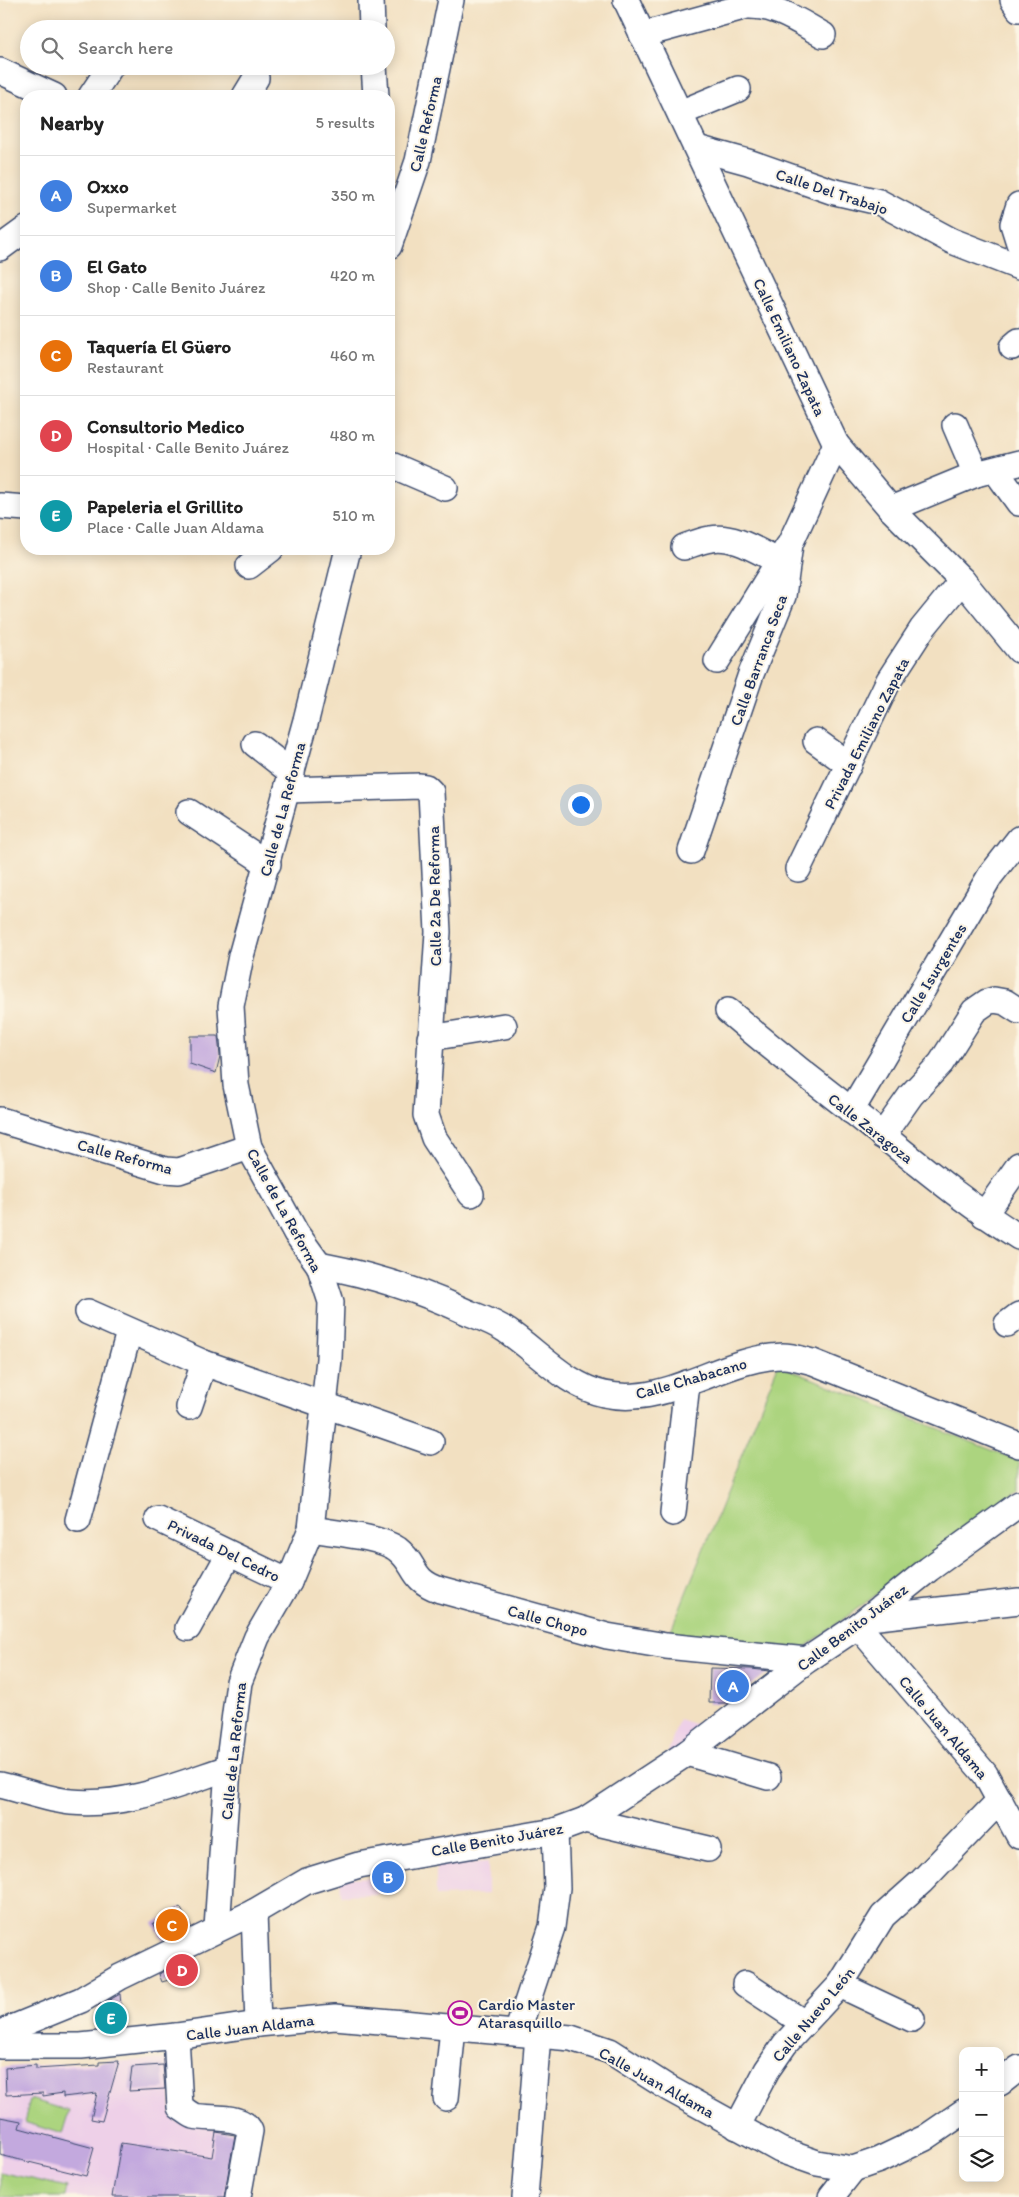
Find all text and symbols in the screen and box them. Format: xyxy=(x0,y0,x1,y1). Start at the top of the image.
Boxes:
search box xyxy=(20,20,395,75)
icon: search xyxy=(38,34,66,62)
text: Search here xyxy=(78,36,173,59)
street label: Calle Reforma xyxy=(405,74,446,174)
text: Nearby xyxy=(40,110,104,135)
text: 5 results xyxy=(315,113,375,132)
street label: Calle Del Trabajo xyxy=(773,164,890,219)
text: Oxxo xyxy=(87,175,129,198)
text: A xyxy=(51,186,61,205)
text: 350 m xyxy=(331,186,375,205)
text: Supermarket xyxy=(87,198,177,217)
text: El Gato xyxy=(87,255,147,278)
text: B xyxy=(51,266,61,285)
text: 420 m xyxy=(330,266,375,285)
street label: Calle Emiliano Zapata xyxy=(749,275,830,420)
text: Shop · Calle Benito Juárez xyxy=(87,278,266,297)
text: Taquería El Güero xyxy=(87,335,231,358)
text: C xyxy=(51,346,61,365)
text: 460 m xyxy=(330,346,375,365)
text: Restaurant xyxy=(87,358,164,377)
text: Consultorio Medico xyxy=(87,415,245,438)
text: D xyxy=(51,426,61,445)
text: 480 m xyxy=(330,426,375,445)
text: Hospital · Calle Benito Juárez xyxy=(87,438,289,457)
text: Papeleria el Grillito xyxy=(87,495,243,518)
text: E xyxy=(52,506,60,525)
text: 510 m xyxy=(332,506,375,525)
text: Place · Calle Juan Aldama xyxy=(87,518,264,537)
street label: Calle Barranca Seca xyxy=(726,591,791,728)
street label: Privada Emiliano Zapata xyxy=(820,654,913,812)
street label: Calle de La Reforma xyxy=(255,739,310,878)
your location xyxy=(568,792,594,818)
street label: Calle 2a De Reforma xyxy=(424,825,445,966)
street label: Calle Isurgentes xyxy=(896,920,971,1027)
street label: Calle Zaragoza xyxy=(824,1089,918,1168)
street label: Calle Reforma xyxy=(75,1135,175,1178)
street label: Calle de La Reforma xyxy=(243,1145,327,1276)
street label: Calle Chabacano xyxy=(633,1353,749,1403)
street label: Privada Del Cedro xyxy=(164,1515,283,1586)
street label: Calle Benito Juárez xyxy=(793,1579,912,1675)
street label: Calle Chopo xyxy=(506,1601,590,1640)
pin: A xyxy=(717,1667,749,1705)
street label: Calle Juan Aldama xyxy=(895,1672,993,1783)
street label: Calle de La Reforma xyxy=(217,1681,250,1821)
street label: Calle Benito Juárez xyxy=(430,1818,565,1860)
pin: B xyxy=(372,1858,404,1896)
pin: C xyxy=(156,1906,188,1944)
pin: D xyxy=(166,1951,198,1989)
street label: Calle Nuevo León xyxy=(768,1963,859,2066)
place label: Cardio Master Atarasquillo xyxy=(478,1995,575,2032)
pin: E xyxy=(95,1999,127,2037)
sports icon: Cardio Master Atarasquillo xyxy=(447,2000,473,2026)
street label: Calle Juan Aldama xyxy=(185,2010,316,2045)
street label: Calle Juan Aldama xyxy=(596,2043,718,2122)
map controls xyxy=(959,2047,1004,2182)
button: + xyxy=(959,2047,1004,2092)
button: − xyxy=(959,2092,1004,2137)
button: layers xyxy=(959,2137,1004,2182)

